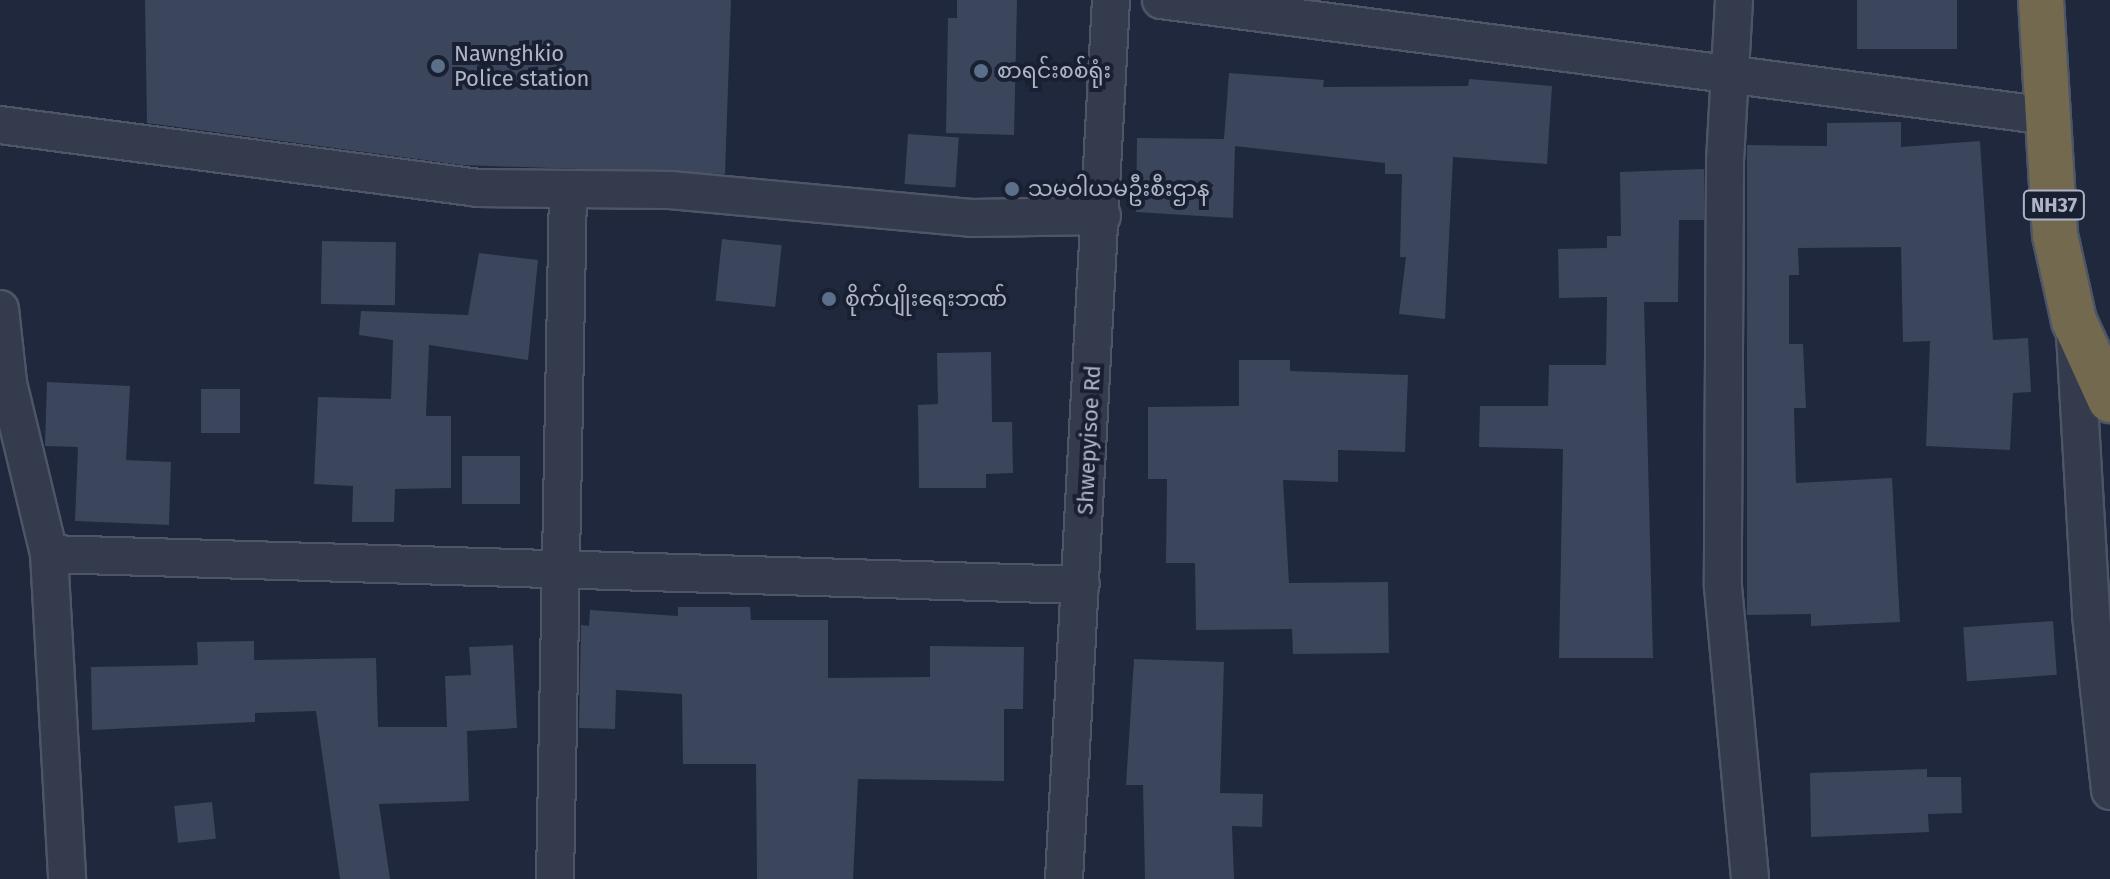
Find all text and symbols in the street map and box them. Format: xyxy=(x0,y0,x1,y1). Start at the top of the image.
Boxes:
place label: Nawnghkio Police station xyxy=(454,40,589,92)
marker: Nawnghkio Police station xyxy=(429,57,447,75)
place label: စာရင်းစစ်ရုံး xyxy=(997,58,1111,84)
marker: စာရင်းစစ်ရုံး xyxy=(972,62,990,80)
place label: သမဝါယမဦးစီးဌာန xyxy=(1028,176,1210,202)
marker: သမဝါယမဦးစီးဌာန xyxy=(1003,180,1021,198)
road number: NH37 xyxy=(2022,189,2086,221)
place label: စိုက်ပျိုးရေးဘဏ် xyxy=(845,286,1007,312)
marker: စိုက်ပျိုးရေးဘဏ် xyxy=(820,290,838,308)
street label: Shwepyisoe Rd xyxy=(1072,365,1106,515)

